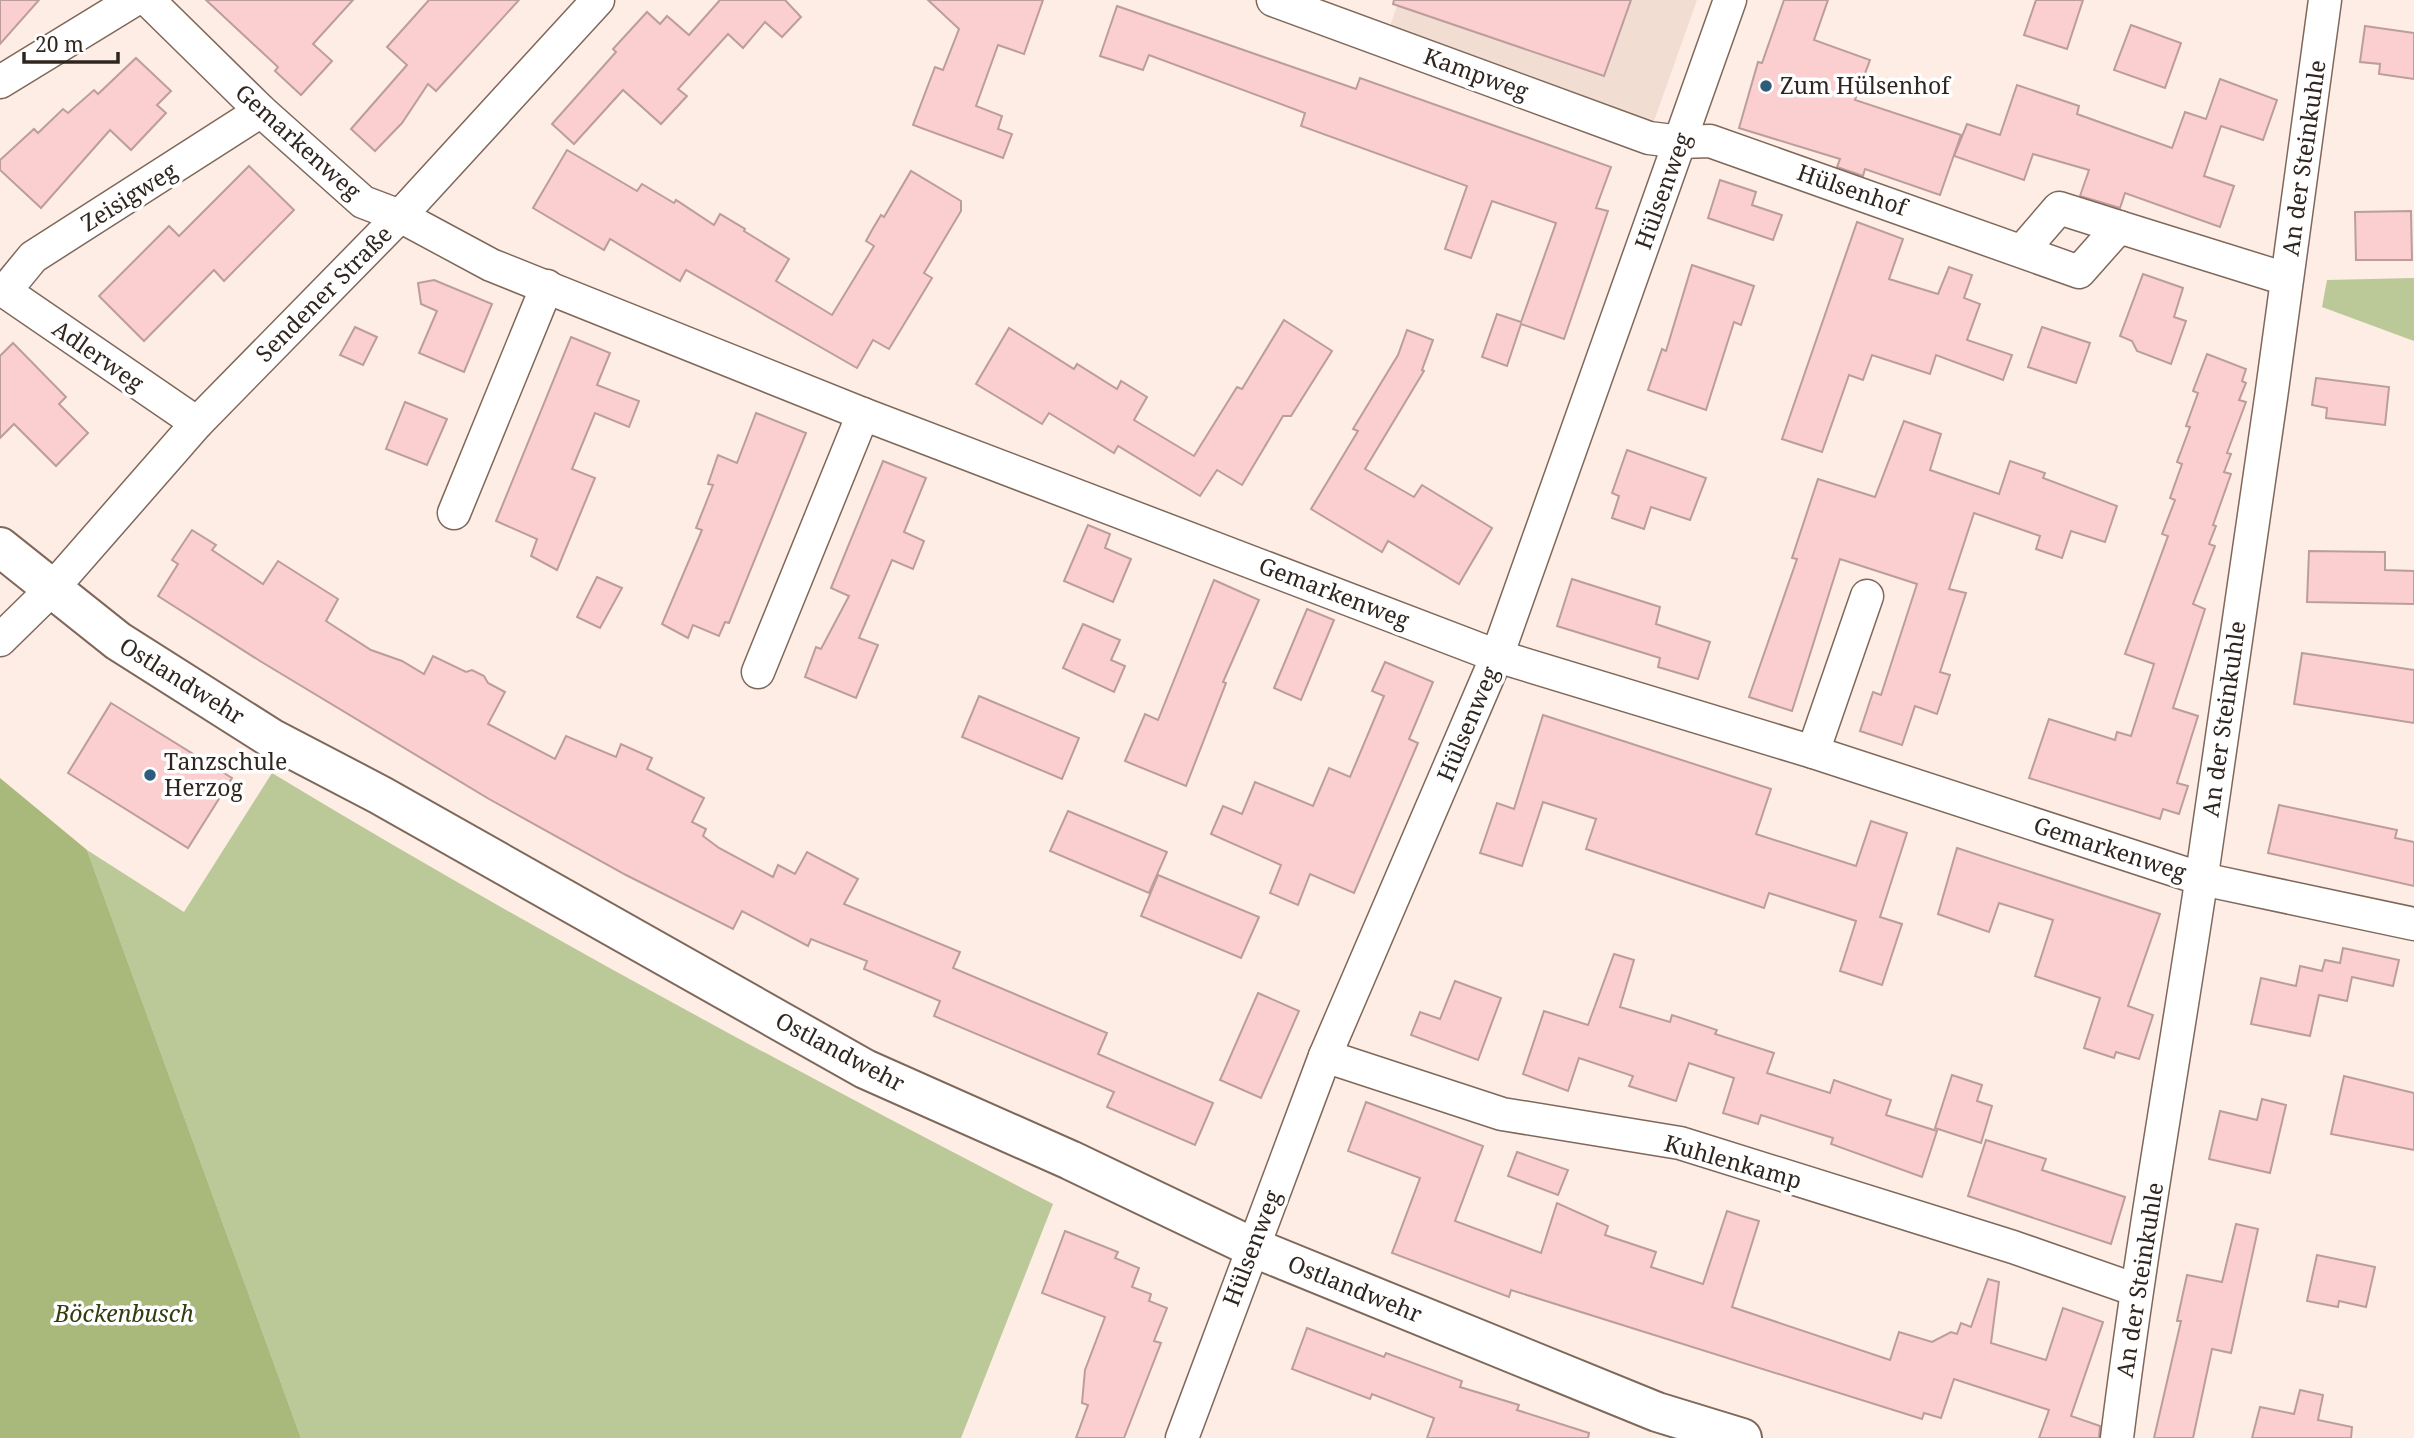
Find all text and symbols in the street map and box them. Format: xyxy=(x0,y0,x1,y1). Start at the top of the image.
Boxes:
scale bar xyxy=(24,21,119,65)
text: 20 m xyxy=(35,30,84,58)
street label: Kampweg xyxy=(1419,39,1534,107)
street label: An der Steinkuhle xyxy=(2273,58,2333,258)
place label: Zum Hülsenhof xyxy=(1780,69,1952,101)
street label: Gemarkenweg xyxy=(229,76,369,207)
marker: Zum Hülsenhof xyxy=(1758,78,1774,94)
street label: Hülsenweg xyxy=(1626,127,1698,253)
street label: Zeisigweg xyxy=(74,154,183,238)
street label: Hülsenhof xyxy=(1793,155,1914,224)
street label: Sendener Straße xyxy=(248,218,399,369)
street label: Adlerweg xyxy=(47,312,151,399)
street label: Gemarkenweg xyxy=(1254,549,1415,636)
street label: An der Steinkuhle xyxy=(2193,619,2253,819)
street label: Ostlandwehr xyxy=(114,629,251,731)
street label: Hülsenweg xyxy=(1429,661,1506,786)
place label: Tanzschule Herzog xyxy=(164,745,287,803)
marker: Tanzschule Herzog xyxy=(142,767,158,783)
street label: Gemarkenweg xyxy=(2030,808,2191,888)
street label: Ostlandwehr xyxy=(770,1004,911,1099)
street label: Kuhlenkamp xyxy=(1661,1126,1806,1196)
street label: An der Steinkuhle xyxy=(2108,1180,2170,1380)
street label: Hülsenweg xyxy=(1214,1184,1288,1310)
street label: Ostlandwehr xyxy=(1283,1247,1427,1330)
park label: Böckenbusch xyxy=(53,1297,194,1329)

